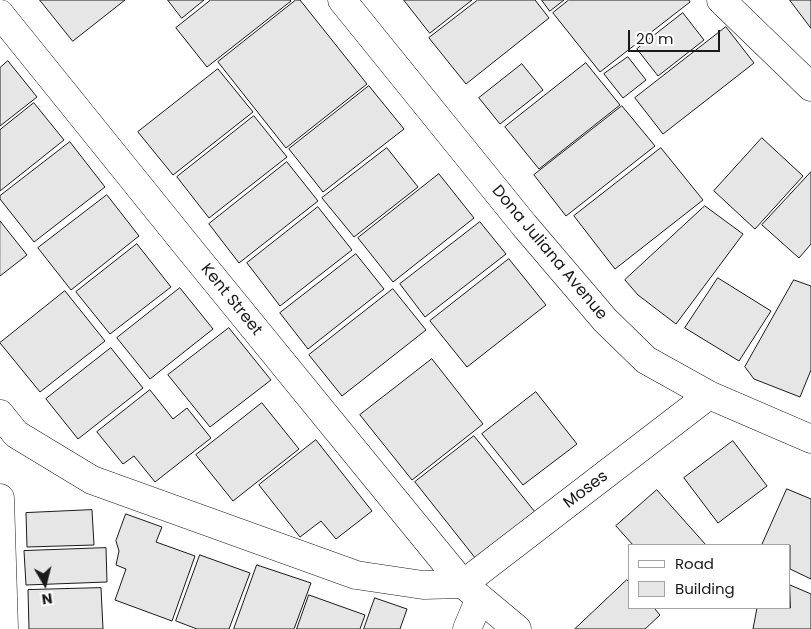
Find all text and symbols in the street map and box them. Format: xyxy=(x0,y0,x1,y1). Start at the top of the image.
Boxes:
scale bar xyxy=(631,20,724,52)
text: 20 m xyxy=(636,28,674,49)
street label: Dona Juliana Avenue xyxy=(487,182,611,324)
street label: Kent Street xyxy=(196,260,266,340)
street label: Moses xyxy=(560,467,612,513)
legend xyxy=(628,544,791,609)
text: Road xyxy=(675,553,714,574)
north arrow xyxy=(20,559,70,609)
text: Building xyxy=(675,578,735,599)
text: N xyxy=(40,588,54,609)

